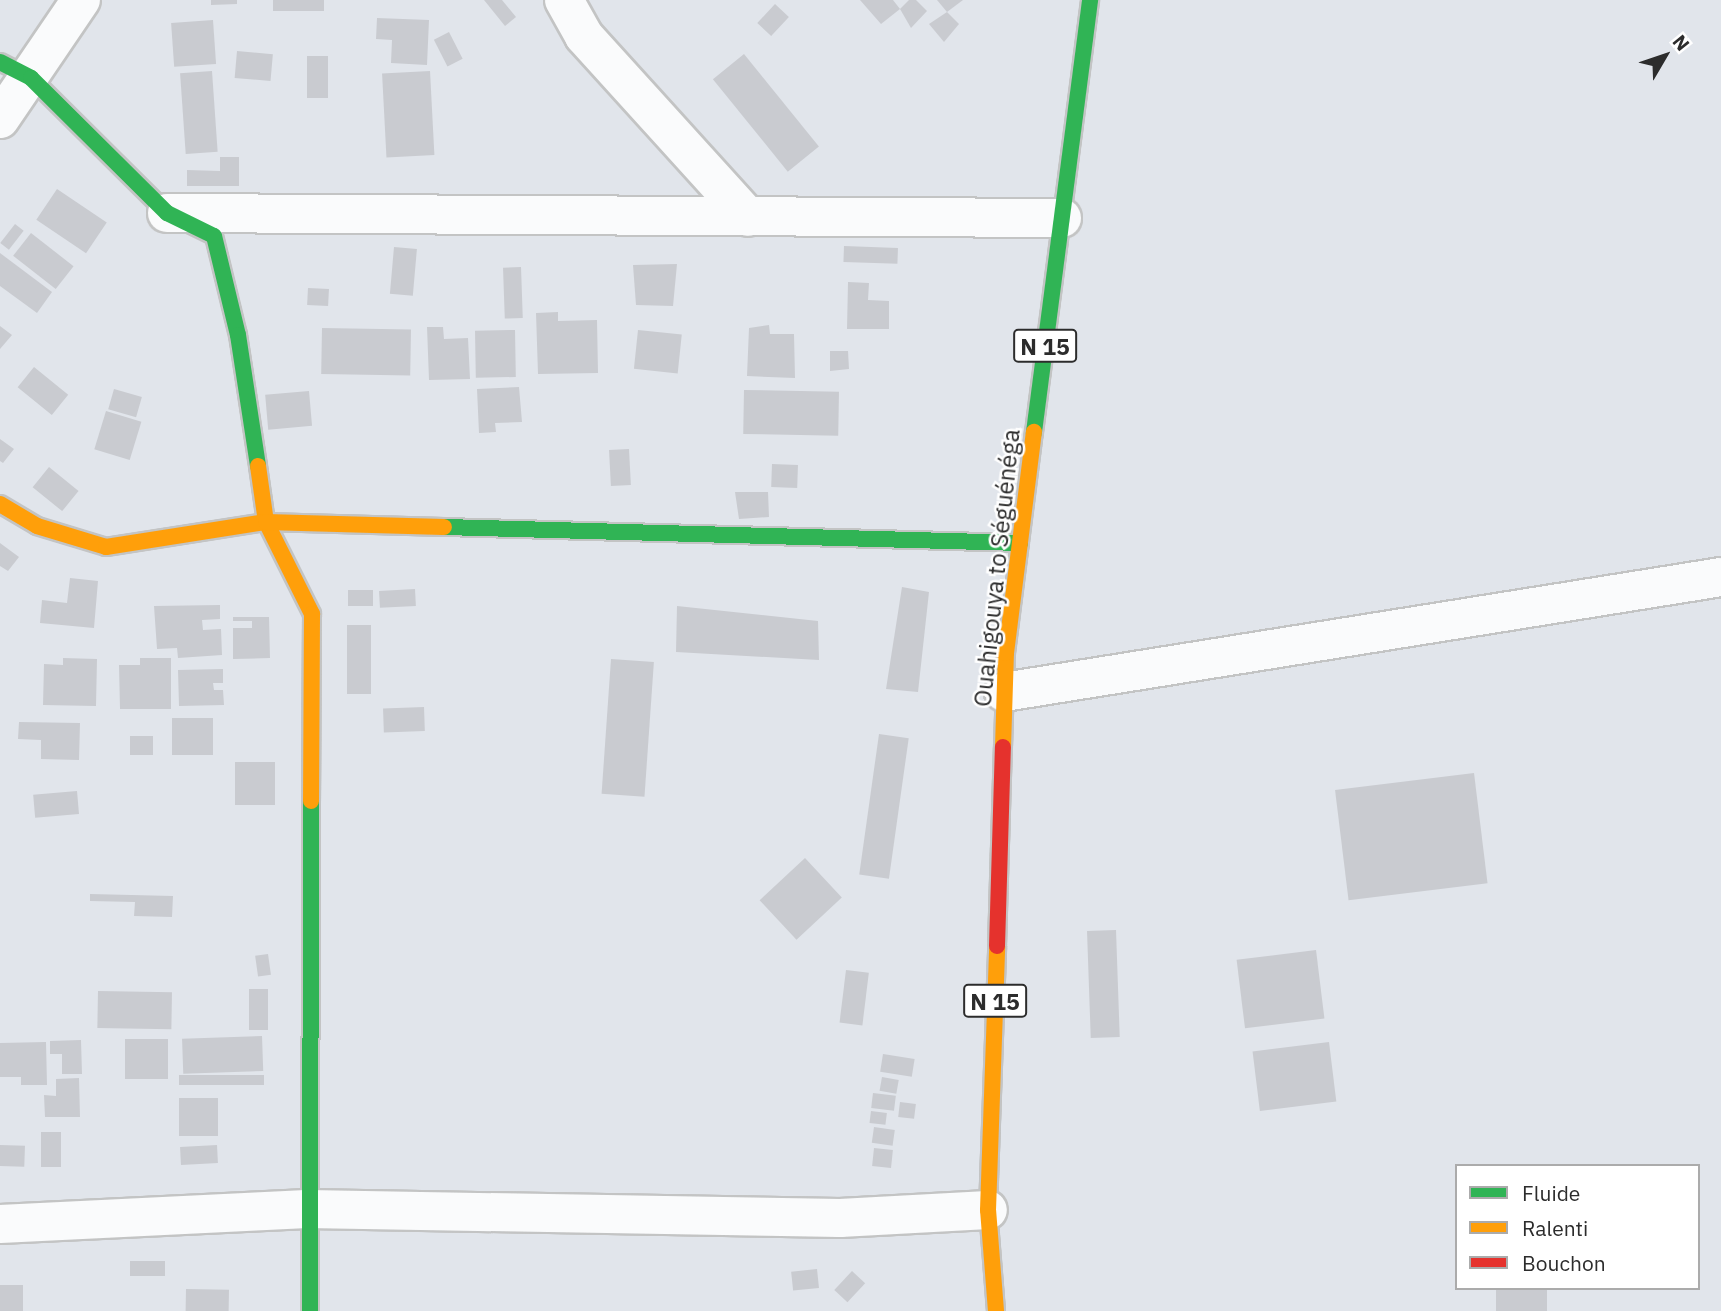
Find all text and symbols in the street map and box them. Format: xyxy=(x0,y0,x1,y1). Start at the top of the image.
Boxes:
north arrow xyxy=(1630,21,1700,91)
text: N xyxy=(1668,30,1695,56)
road number: N 15 xyxy=(1012,326,1078,366)
street label: Ouahigouya to Séguénéga xyxy=(968,428,1026,708)
road number: N 15 xyxy=(962,982,1028,1020)
legend xyxy=(1455,1164,1700,1290)
text: Fluide xyxy=(1522,1179,1580,1207)
text: Ralenti xyxy=(1522,1214,1588,1242)
text: Bouchon xyxy=(1522,1249,1606,1277)

